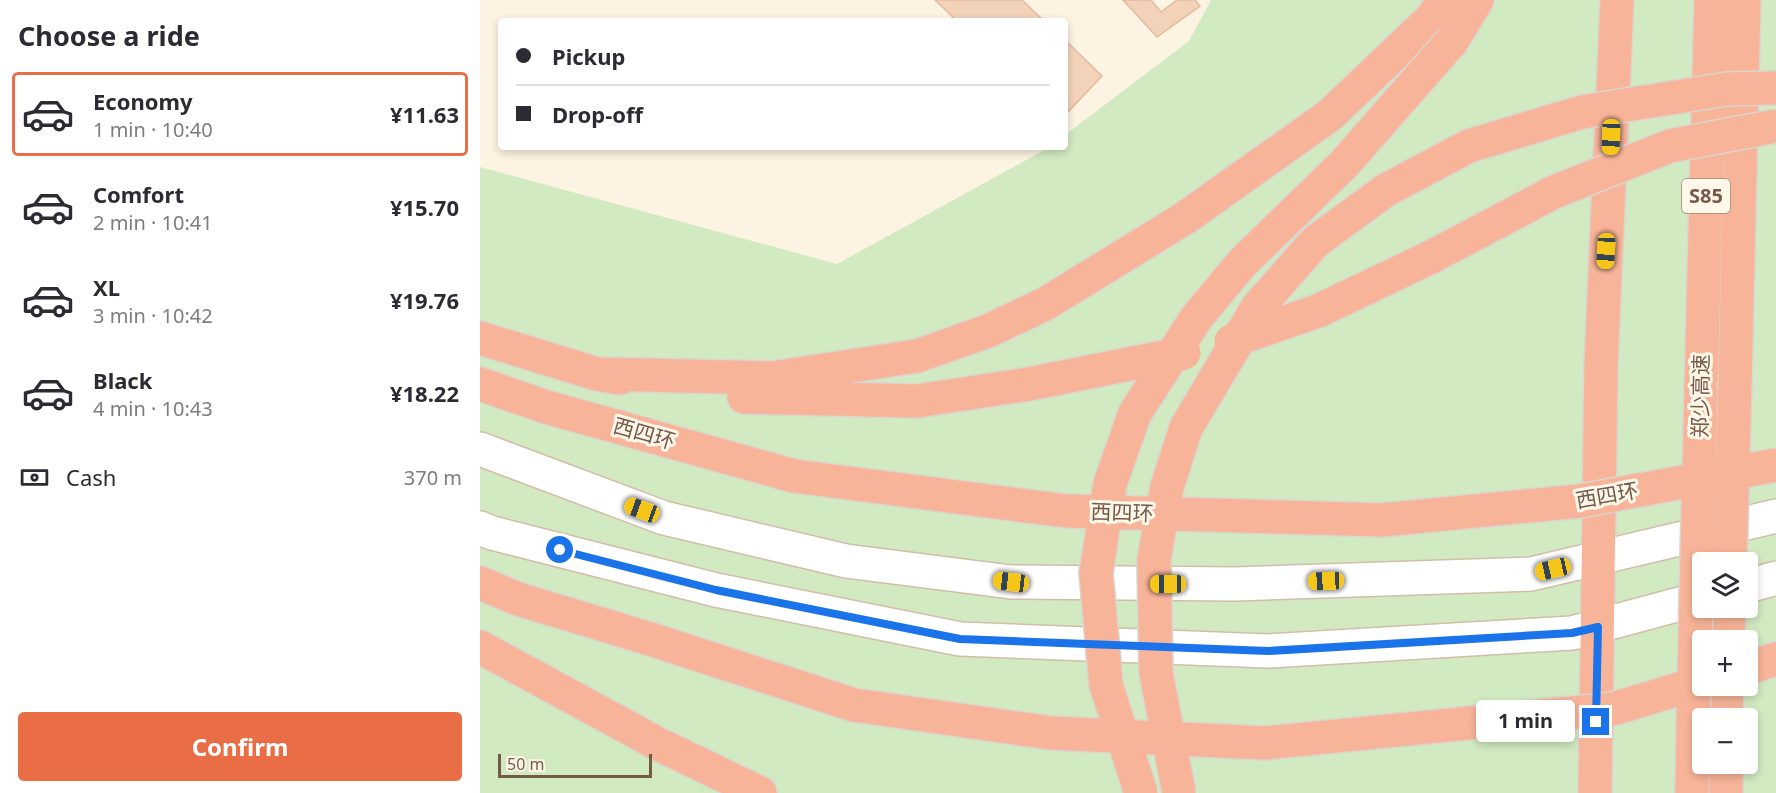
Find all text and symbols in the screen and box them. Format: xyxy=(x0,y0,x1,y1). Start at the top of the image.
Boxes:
text: Choose a ride xyxy=(18,17,200,54)
text: Pickup xyxy=(552,41,625,71)
text: Economy xyxy=(93,86,192,116)
icon: car xyxy=(21,87,75,141)
text: ¥11.63 xyxy=(390,99,459,129)
text: Drop-off xyxy=(552,99,643,129)
text: 1 min · 10:40 xyxy=(93,116,213,143)
car xyxy=(1601,119,1621,155)
text: Comfort xyxy=(93,179,184,209)
road number: S85 xyxy=(1682,179,1730,213)
icon: car xyxy=(21,180,75,234)
text: ¥15.70 xyxy=(390,192,459,222)
text: 2 min · 10:41 xyxy=(93,209,213,236)
car xyxy=(1596,233,1616,269)
text: XL xyxy=(93,272,120,302)
icon: car xyxy=(21,273,75,327)
text: ¥19.76 xyxy=(390,285,459,315)
text: 3 min · 10:42 xyxy=(93,302,213,329)
street label: 郑少高速 xyxy=(1685,354,1715,438)
text: Black xyxy=(93,365,152,395)
icon: car xyxy=(21,366,75,420)
text: ¥18.22 xyxy=(390,378,459,408)
text: 4 min · 10:43 xyxy=(93,395,213,422)
street label: 西四环 xyxy=(610,411,678,455)
icon: cash xyxy=(18,461,51,494)
text: Cash xyxy=(66,462,116,492)
text: 370 m xyxy=(404,464,462,491)
street label: 西四环 xyxy=(1573,476,1640,514)
car xyxy=(622,495,662,525)
street label: 西四环 xyxy=(1090,497,1154,527)
route start xyxy=(546,536,573,563)
map controls xyxy=(1692,552,1758,774)
button: layers xyxy=(1692,552,1758,618)
car xyxy=(1533,556,1573,582)
car xyxy=(992,571,1030,593)
car xyxy=(1308,571,1344,591)
car xyxy=(1150,575,1186,593)
button: + xyxy=(1692,630,1758,696)
callout: 1 min xyxy=(1476,701,1575,743)
text: 1 min xyxy=(1498,707,1553,734)
route end xyxy=(1582,708,1609,735)
button: − xyxy=(1692,708,1758,774)
button: Confirm xyxy=(18,712,462,781)
scale bar xyxy=(498,751,652,778)
text: 50 m xyxy=(507,753,544,775)

